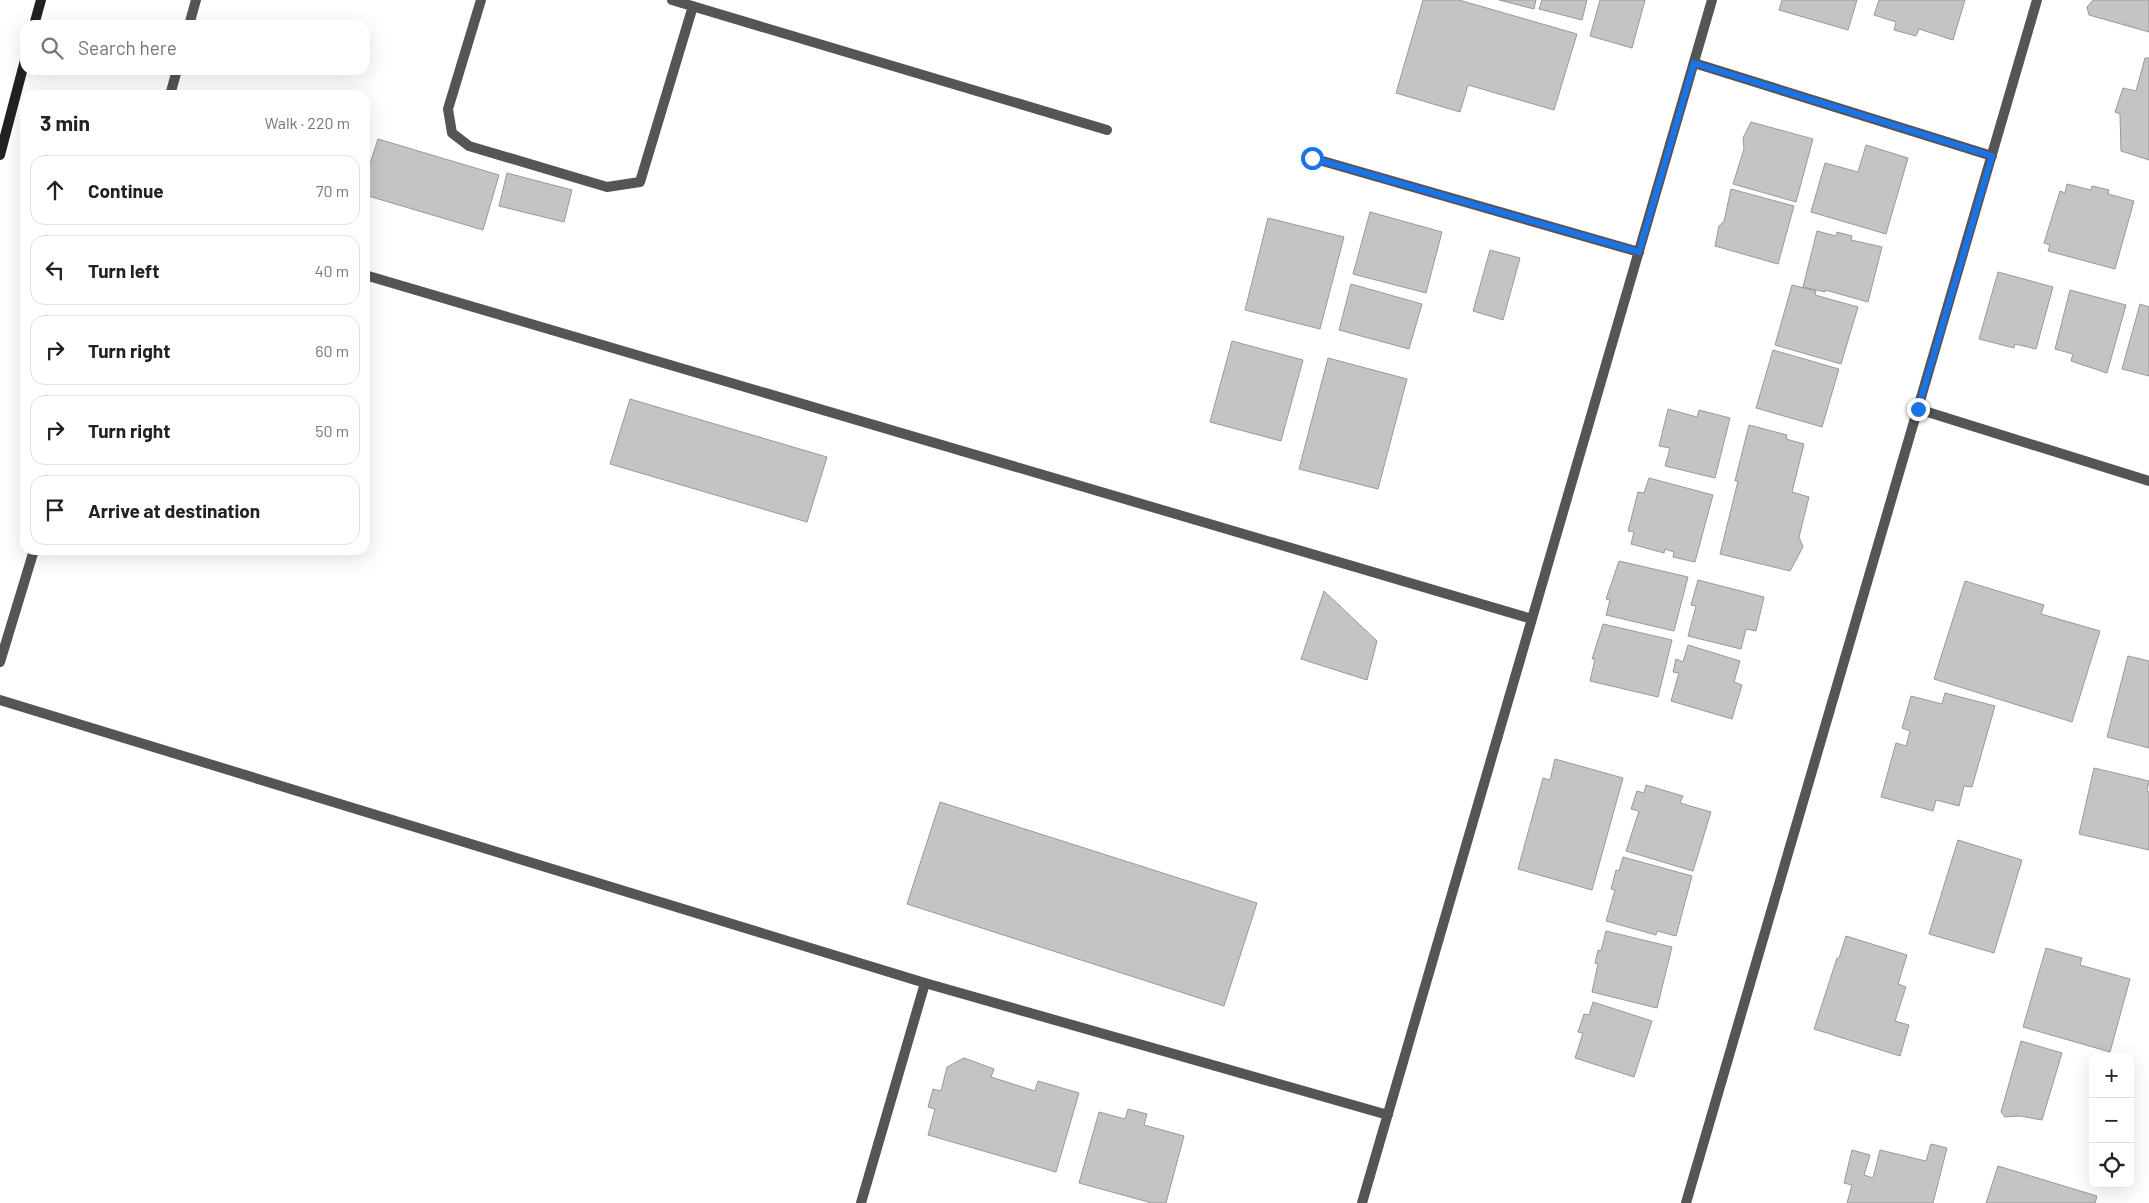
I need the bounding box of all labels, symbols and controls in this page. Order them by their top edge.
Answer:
search box [20,20,370,75]
icon: search [38,34,66,62]
text: Search here [78,36,177,59]
text: 3 min [40,110,90,135]
text: Walk · 220 m [264,113,350,132]
route start [1301,147,1324,170]
icon: ahead [41,176,69,204]
text: Continue [88,179,164,202]
text: 70 m [316,181,349,200]
icon: left [41,256,69,284]
text: Turn left [88,259,159,282]
text: 40 m [315,261,349,280]
icon: right [41,336,69,364]
text: Turn right [88,339,170,362]
text: 60 m [315,341,349,360]
route end [1907,398,1930,421]
icon: right [41,416,69,444]
text: Turn right [88,419,170,442]
text: 50 m [315,421,349,440]
icon: arrive [41,496,69,524]
text: Arrive at destination [88,499,260,522]
map controls [2089,1053,2134,1188]
button: + [2089,1053,2134,1098]
button: − [2089,1098,2134,1143]
button: locate [2089,1143,2134,1188]

